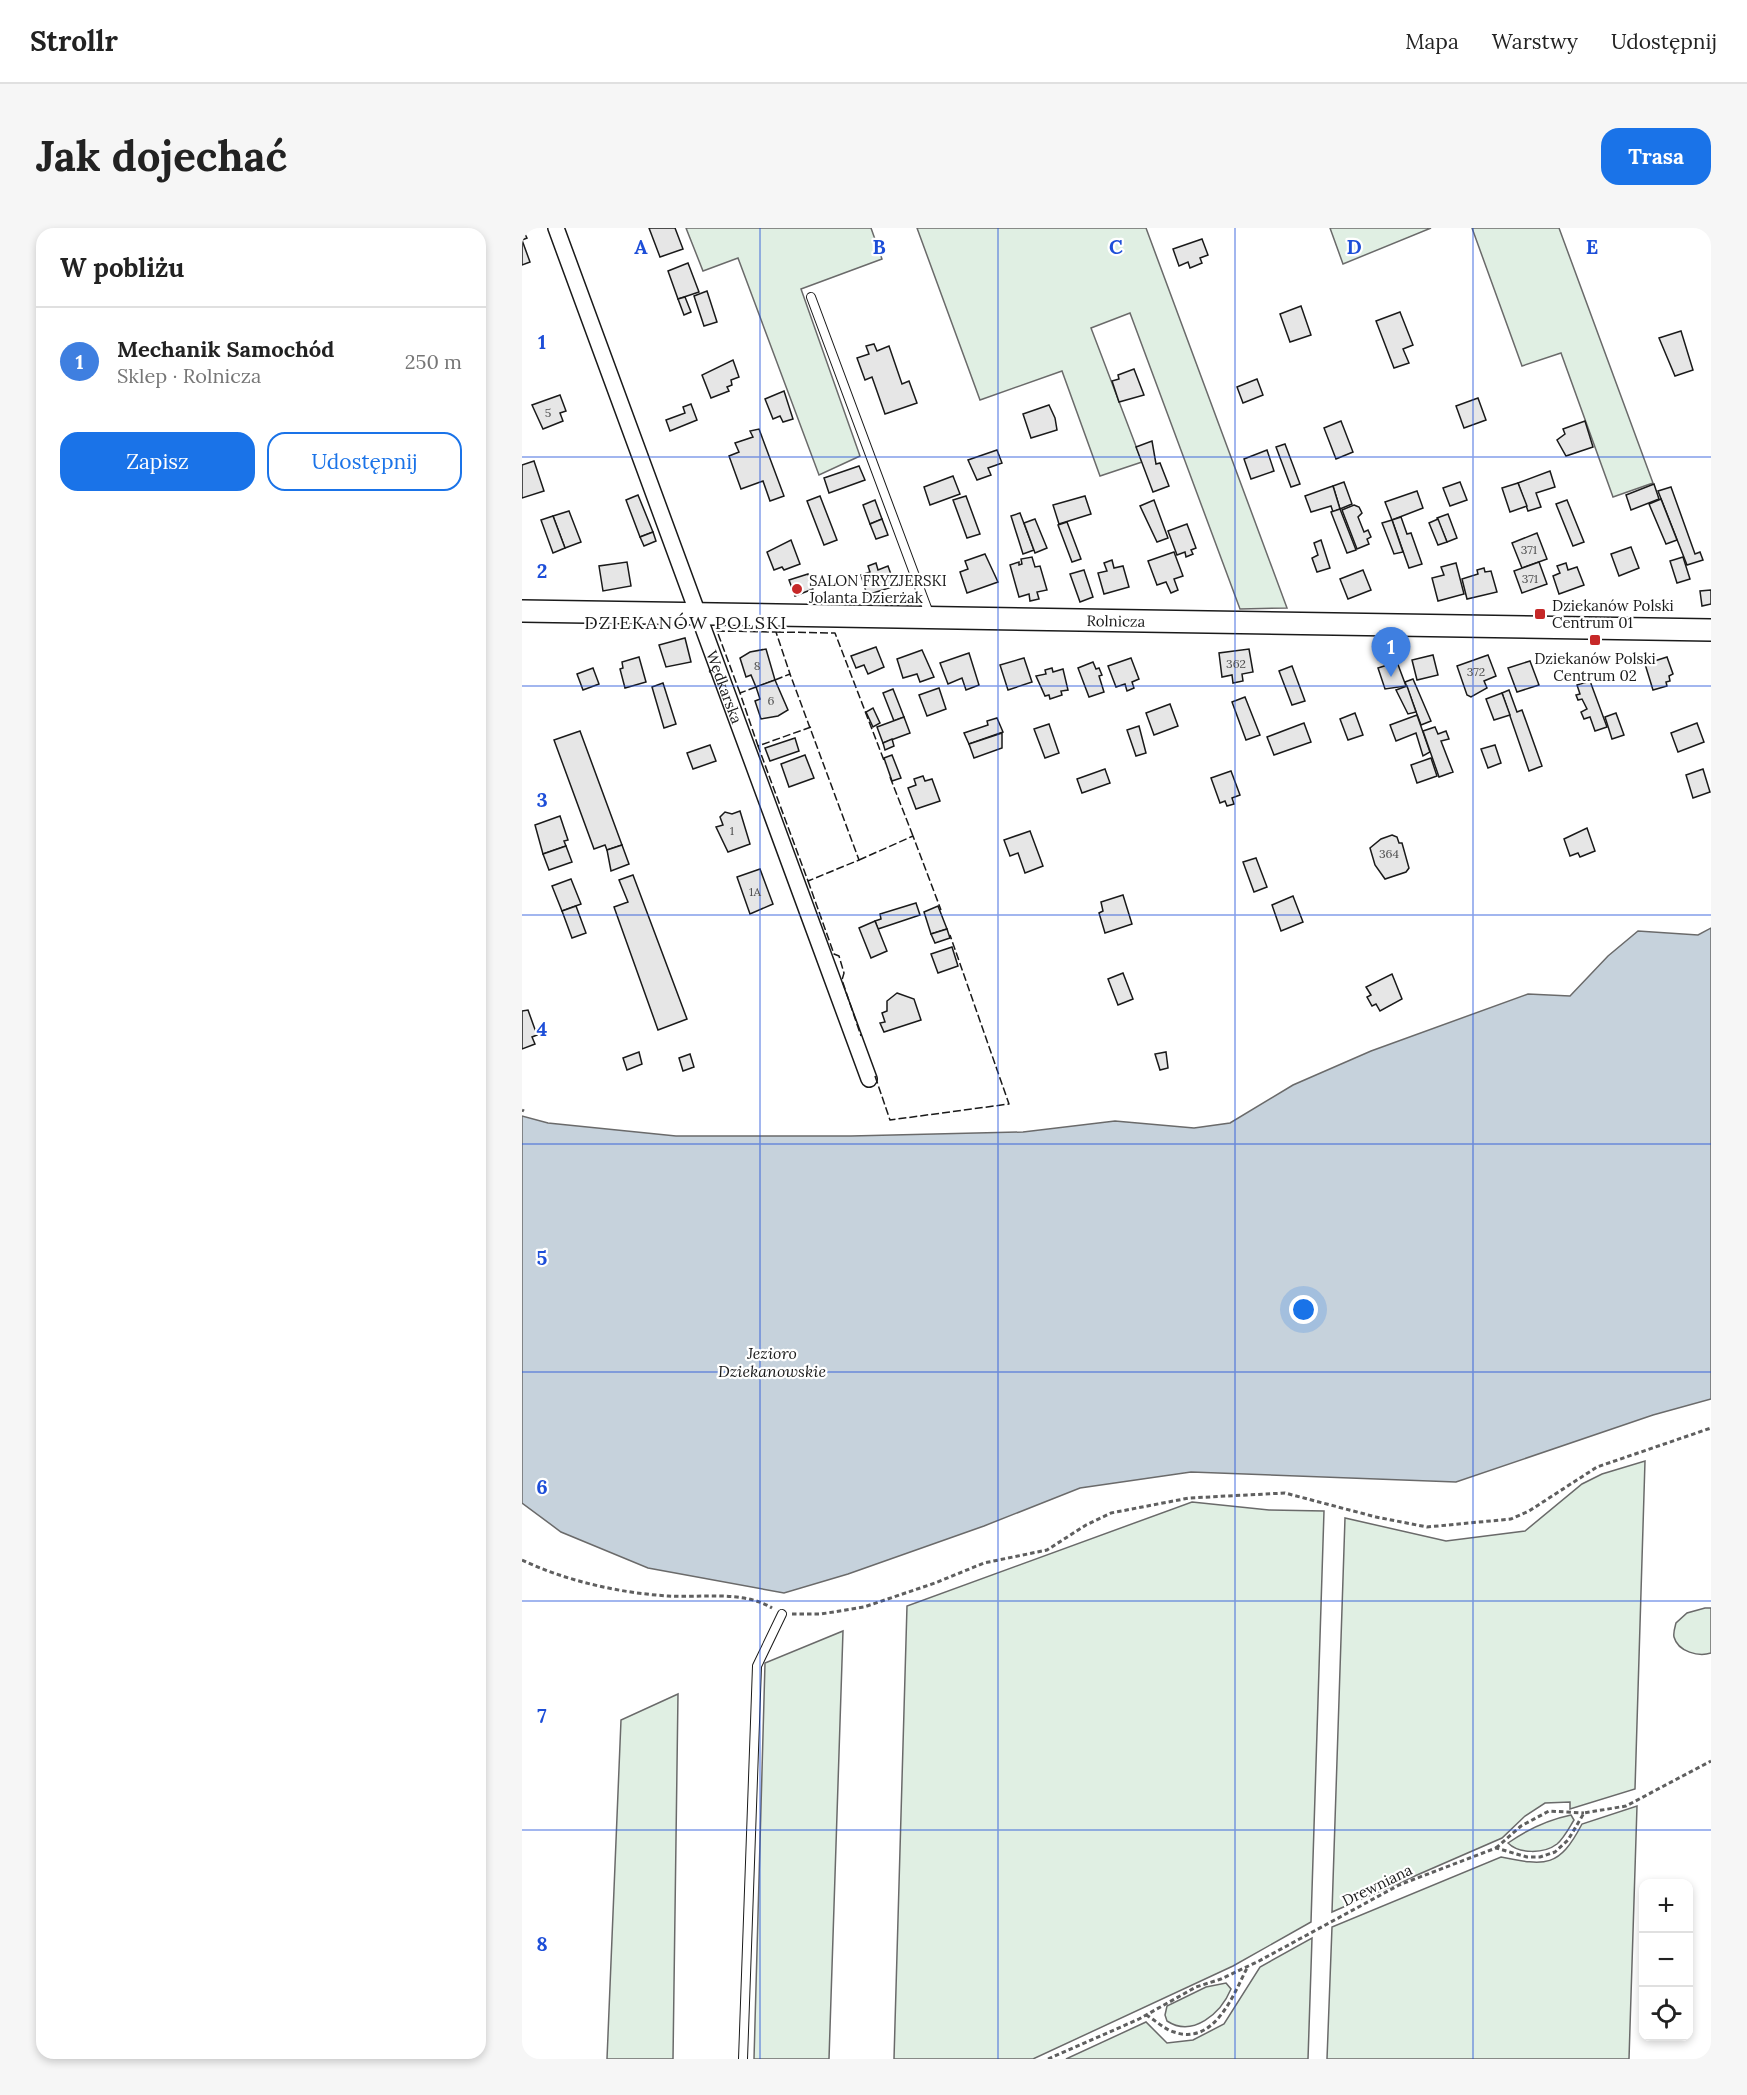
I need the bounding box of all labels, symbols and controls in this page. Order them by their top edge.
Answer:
text: Strollr [30,23,118,59]
text: Mapa [1405,28,1459,55]
text: Warstwy [1492,28,1578,55]
text: Udostępnij [1611,28,1717,55]
button: Trasa [1601,128,1711,185]
text: Jak dojechać [36,129,287,183]
text: A [634,234,648,259]
text: B [872,234,886,259]
text: C [1109,234,1123,259]
text: D [1346,234,1362,259]
text: E [1586,234,1598,259]
text: W pobliżu [60,251,184,284]
text: 1 [538,329,546,354]
text: Mechanik Samochód [117,335,334,363]
text: 1 [75,349,84,374]
text: 250 m [405,349,462,374]
text: Sklep · Rolnicza [117,363,261,388]
house number: 5 [545,405,551,420]
button: Zapisz [60,432,255,491]
button: Udostępnij [267,432,462,491]
house number: 371 [1521,542,1537,557]
text: 2 [537,558,547,583]
place label: SALON FRYZJERSKI Jolanta Dzierżak [808,571,947,607]
house number: 371 [1522,571,1538,586]
marker: SALON FRYZJERSKI Jolanta Dzierżak [790,582,804,596]
place label: Dziekanów Polski Centrum 01 [1552,596,1674,632]
marker: Dziekanów Polski Centrum 01 [1533,607,1547,621]
district label: DZIEKANÓW POLSKI [584,611,788,634]
street label: Rolnicza [1086,611,1146,630]
pin: 1 [1372,628,1410,677]
marker: Dziekanów Polski Centrum 02 [1588,633,1602,647]
street label: Wędkarska [703,648,747,726]
place label: Dziekanów Polski Centrum 02 [1534,649,1656,685]
house number: 362 [1226,656,1246,671]
house number: 8 [754,658,761,673]
house number: 372 [1467,664,1485,679]
house number: 6 [768,693,775,708]
text: 3 [536,787,548,812]
house number: 1 [730,823,734,838]
house number: 364 [1379,846,1400,861]
house number: 1A [749,884,761,899]
text: 4 [537,1016,548,1041]
text: 5 [537,1245,548,1270]
your location [1289,1295,1318,1324]
water label: Jezioro Dziekanowskie [718,1343,826,1381]
text: 6 [536,1474,548,1499]
text: 7 [537,1703,547,1728]
street label: Drewniana [1339,1860,1415,1910]
map controls [1639,1879,1693,2041]
button: + [1639,1879,1693,1933]
text: 8 [536,1931,548,1956]
button: − [1639,1933,1693,1987]
button: locate [1639,1987,1693,2041]

